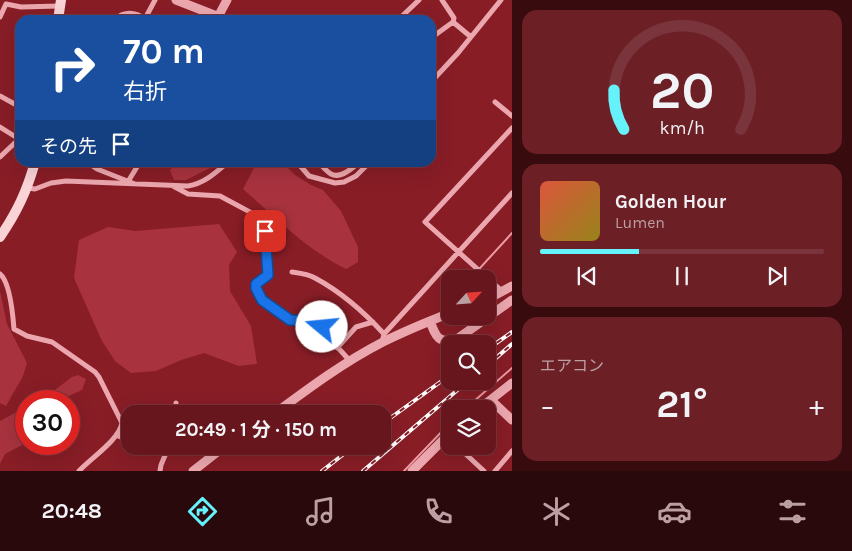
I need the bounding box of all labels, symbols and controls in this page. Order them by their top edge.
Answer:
text: 70 m [123,31,205,72]
icon: right [40,35,105,100]
text: 20 [650,60,714,121]
text: 右折 [123,79,167,105]
text: km/h [659,118,705,139]
icon: arrive [107,130,135,158]
text: その先 [40,136,97,158]
text: Golden Hour [615,191,726,213]
pin [244,210,286,252]
text: Lumen [615,213,665,232]
icon: arrive [251,217,279,245]
icon: previous [573,262,601,290]
icon: pause [668,262,696,290]
icon: next [763,262,791,290]
north arrow [441,270,496,325]
map controls [441,270,496,455]
position arrow [295,300,347,352]
button: search [441,335,496,390]
text: エアコン [540,356,604,375]
text: 21° [656,382,708,427]
text: − [540,389,555,422]
text: + [809,389,824,422]
speed limit sign: 30 [15,390,80,455]
button: layers [441,400,496,455]
text: 20:49 · 1 分 · 150 m [175,419,337,441]
icon: directions [185,494,220,529]
icon: music [303,494,338,529]
icon: phone [421,494,456,529]
icon: climate [539,494,574,529]
icon: car [657,494,692,529]
icon: filters [775,494,810,529]
text: 20:48 [42,498,102,524]

